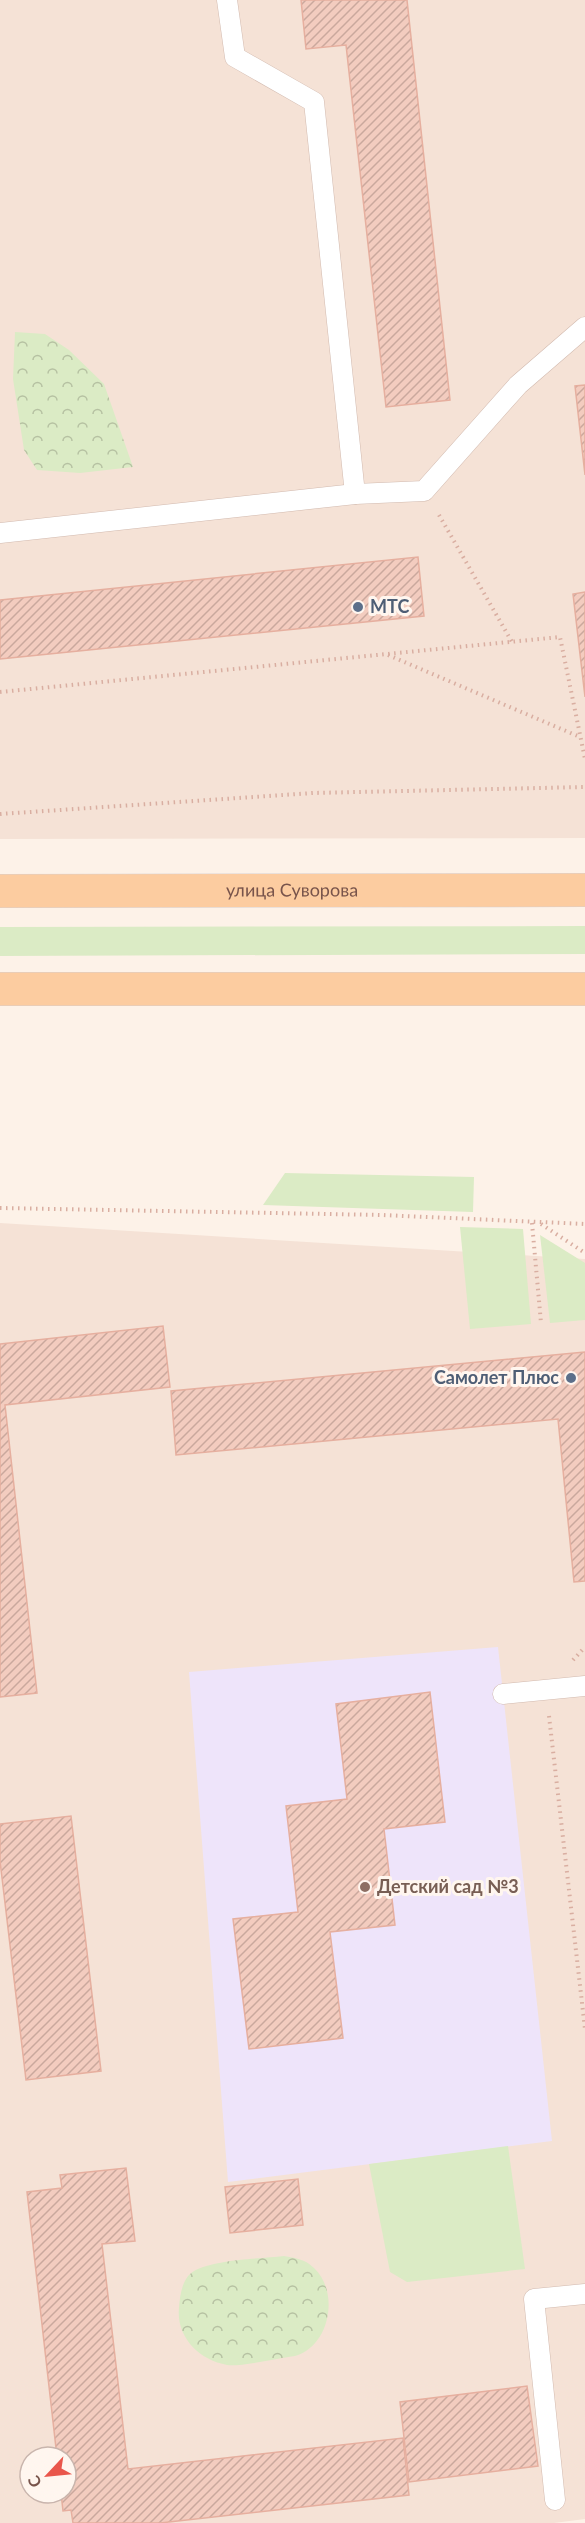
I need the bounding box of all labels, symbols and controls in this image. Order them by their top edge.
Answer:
place label: МТС [370,595,409,617]
marker: МТС [351,600,365,614]
street label: улица Суворова [226,878,358,901]
place label: Самолет Плюс [434,1366,559,1388]
marker: Самолет Плюс [564,1371,578,1385]
place label: Детский сад №3 [377,1875,519,1897]
marker: Детский сад №3 [358,1880,372,1894]
north arrow [18,2445,78,2505]
text: С [23,2473,45,2491]

